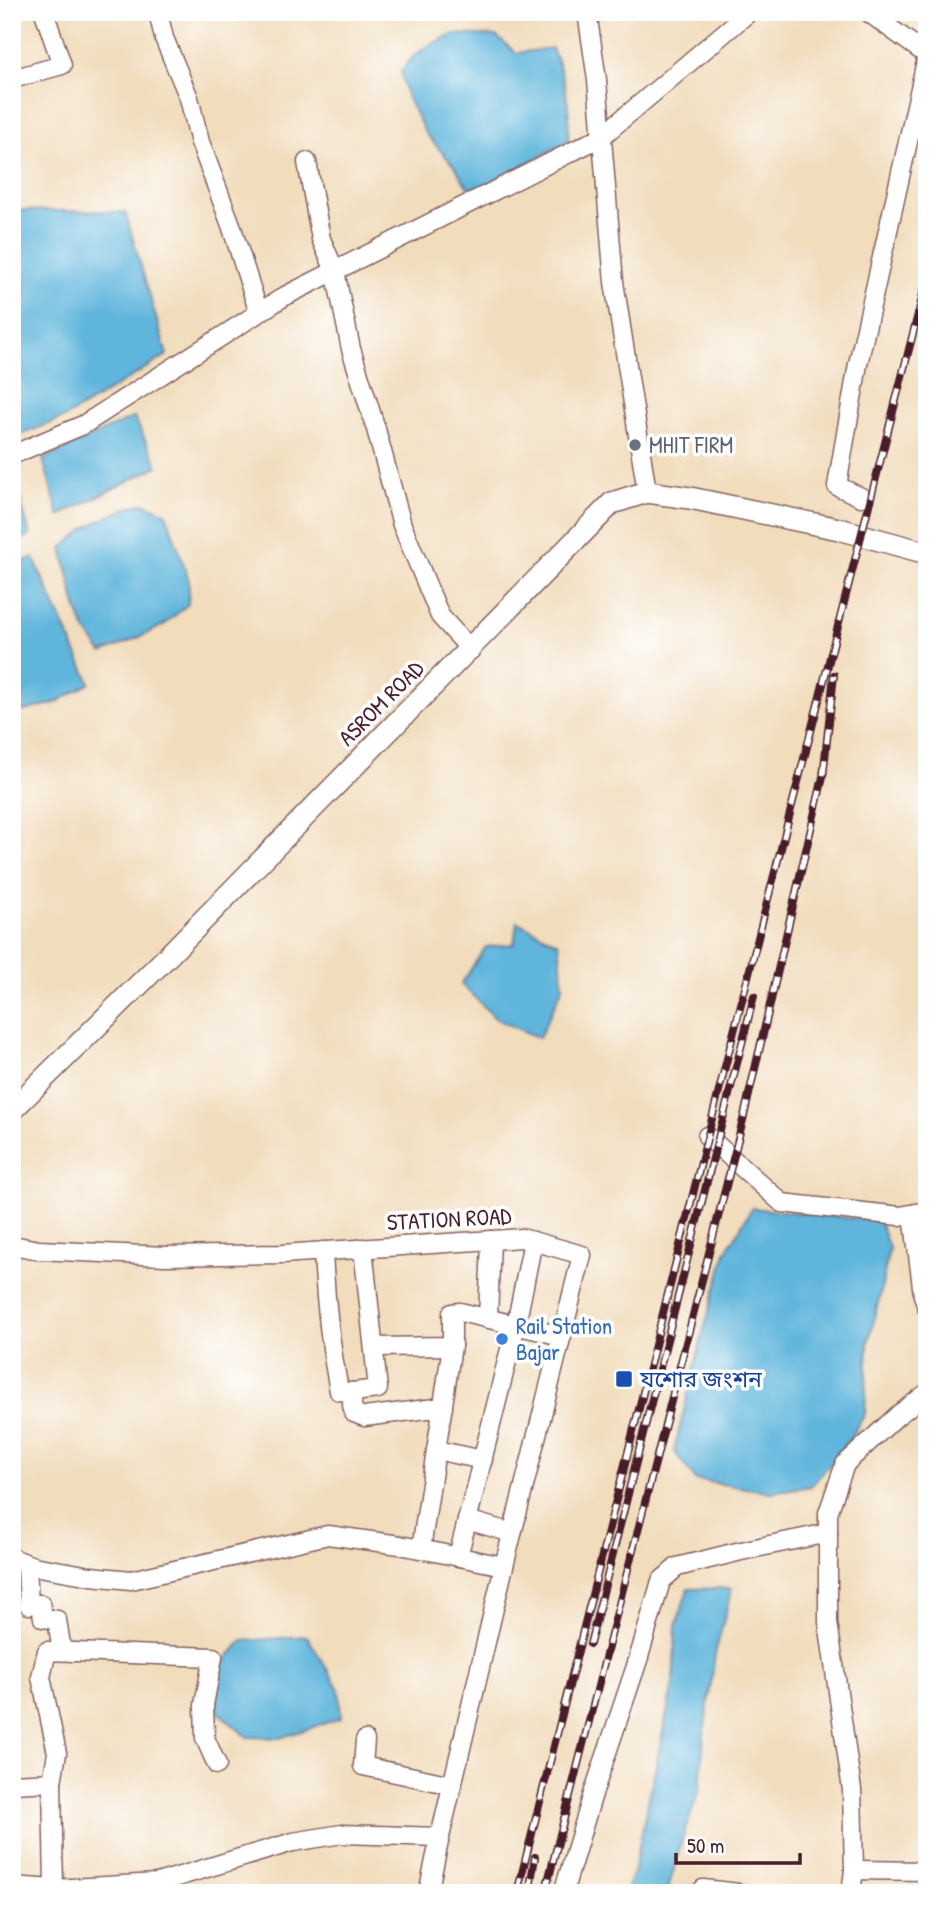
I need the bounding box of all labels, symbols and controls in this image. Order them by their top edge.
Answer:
place label: MHIT FIRM [649,429,733,460]
marker: MHIT FIRM [627,437,643,453]
street label: ASROM ROAD [331,653,430,752]
street label: STATION ROAD [386,1200,512,1237]
place label: Rail Station Bajar [516,1310,612,1367]
marker: Rail Station Bajar [494,1331,510,1347]
place label: যশোর জংশন [639,1363,763,1394]
marker: যশোর জংশন [614,1369,634,1389]
scale bar [676,1821,801,1865]
text: 50 m [687,1831,724,1860]

